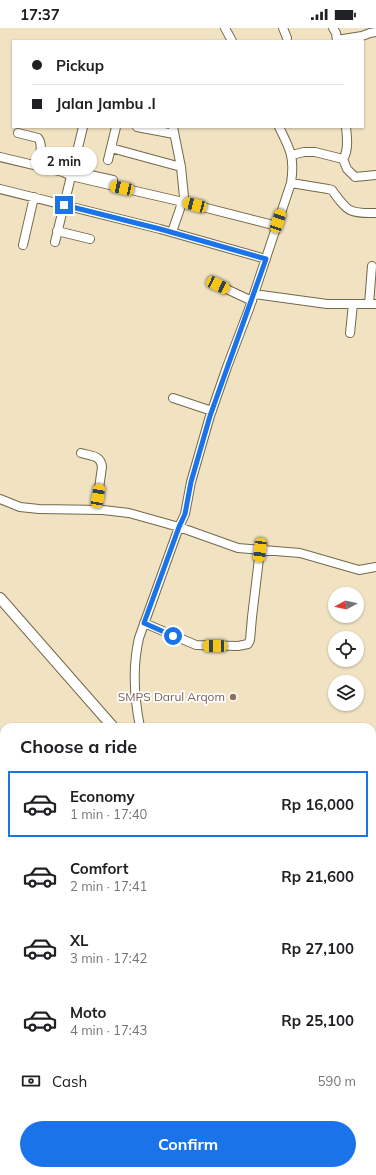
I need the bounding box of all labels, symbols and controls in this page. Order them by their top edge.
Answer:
text: 17:37 [20,5,60,24]
text: Pickup [56,56,104,75]
text: Jalan Jambu .I [56,94,156,113]
callout: 2 min [31,147,97,175]
text: 2 min [47,153,81,169]
car [109,180,135,196]
route end [55,196,73,214]
car [182,196,208,214]
car [269,208,287,234]
car [205,274,231,296]
car [90,483,106,509]
car [253,537,267,563]
north arrow [328,587,364,623]
map controls [328,587,364,711]
route start [164,627,182,645]
button: locate [328,631,364,667]
car [203,640,227,652]
button: layers [328,675,364,711]
place label: SMPS Darul Arqom [118,689,225,704]
marker: SMPS Darul Arqom [228,692,238,702]
text: Choose a ride [20,735,137,758]
icon: car [22,786,58,822]
text: Economy [70,787,135,806]
text: Rp 16,000 [281,795,354,814]
text: 1 min · 17:40 [70,806,147,822]
icon: car [22,858,58,894]
text: Comfort [70,859,128,878]
text: Rp 21,600 [281,867,354,886]
text: 2 min · 17:41 [70,878,147,894]
icon: car [22,930,58,966]
text: XL [70,931,88,950]
text: Rp 27,100 [281,939,354,958]
text: 3 min · 17:42 [70,950,147,966]
icon: car [22,1002,58,1038]
text: Moto [70,1003,106,1022]
text: Rp 25,100 [281,1011,354,1030]
text: 4 min · 17:43 [70,1022,147,1038]
icon: cash [20,1070,42,1092]
text: Cash [52,1072,87,1091]
text: 590 m [318,1073,356,1089]
button: Confirm [20,1121,356,1167]

